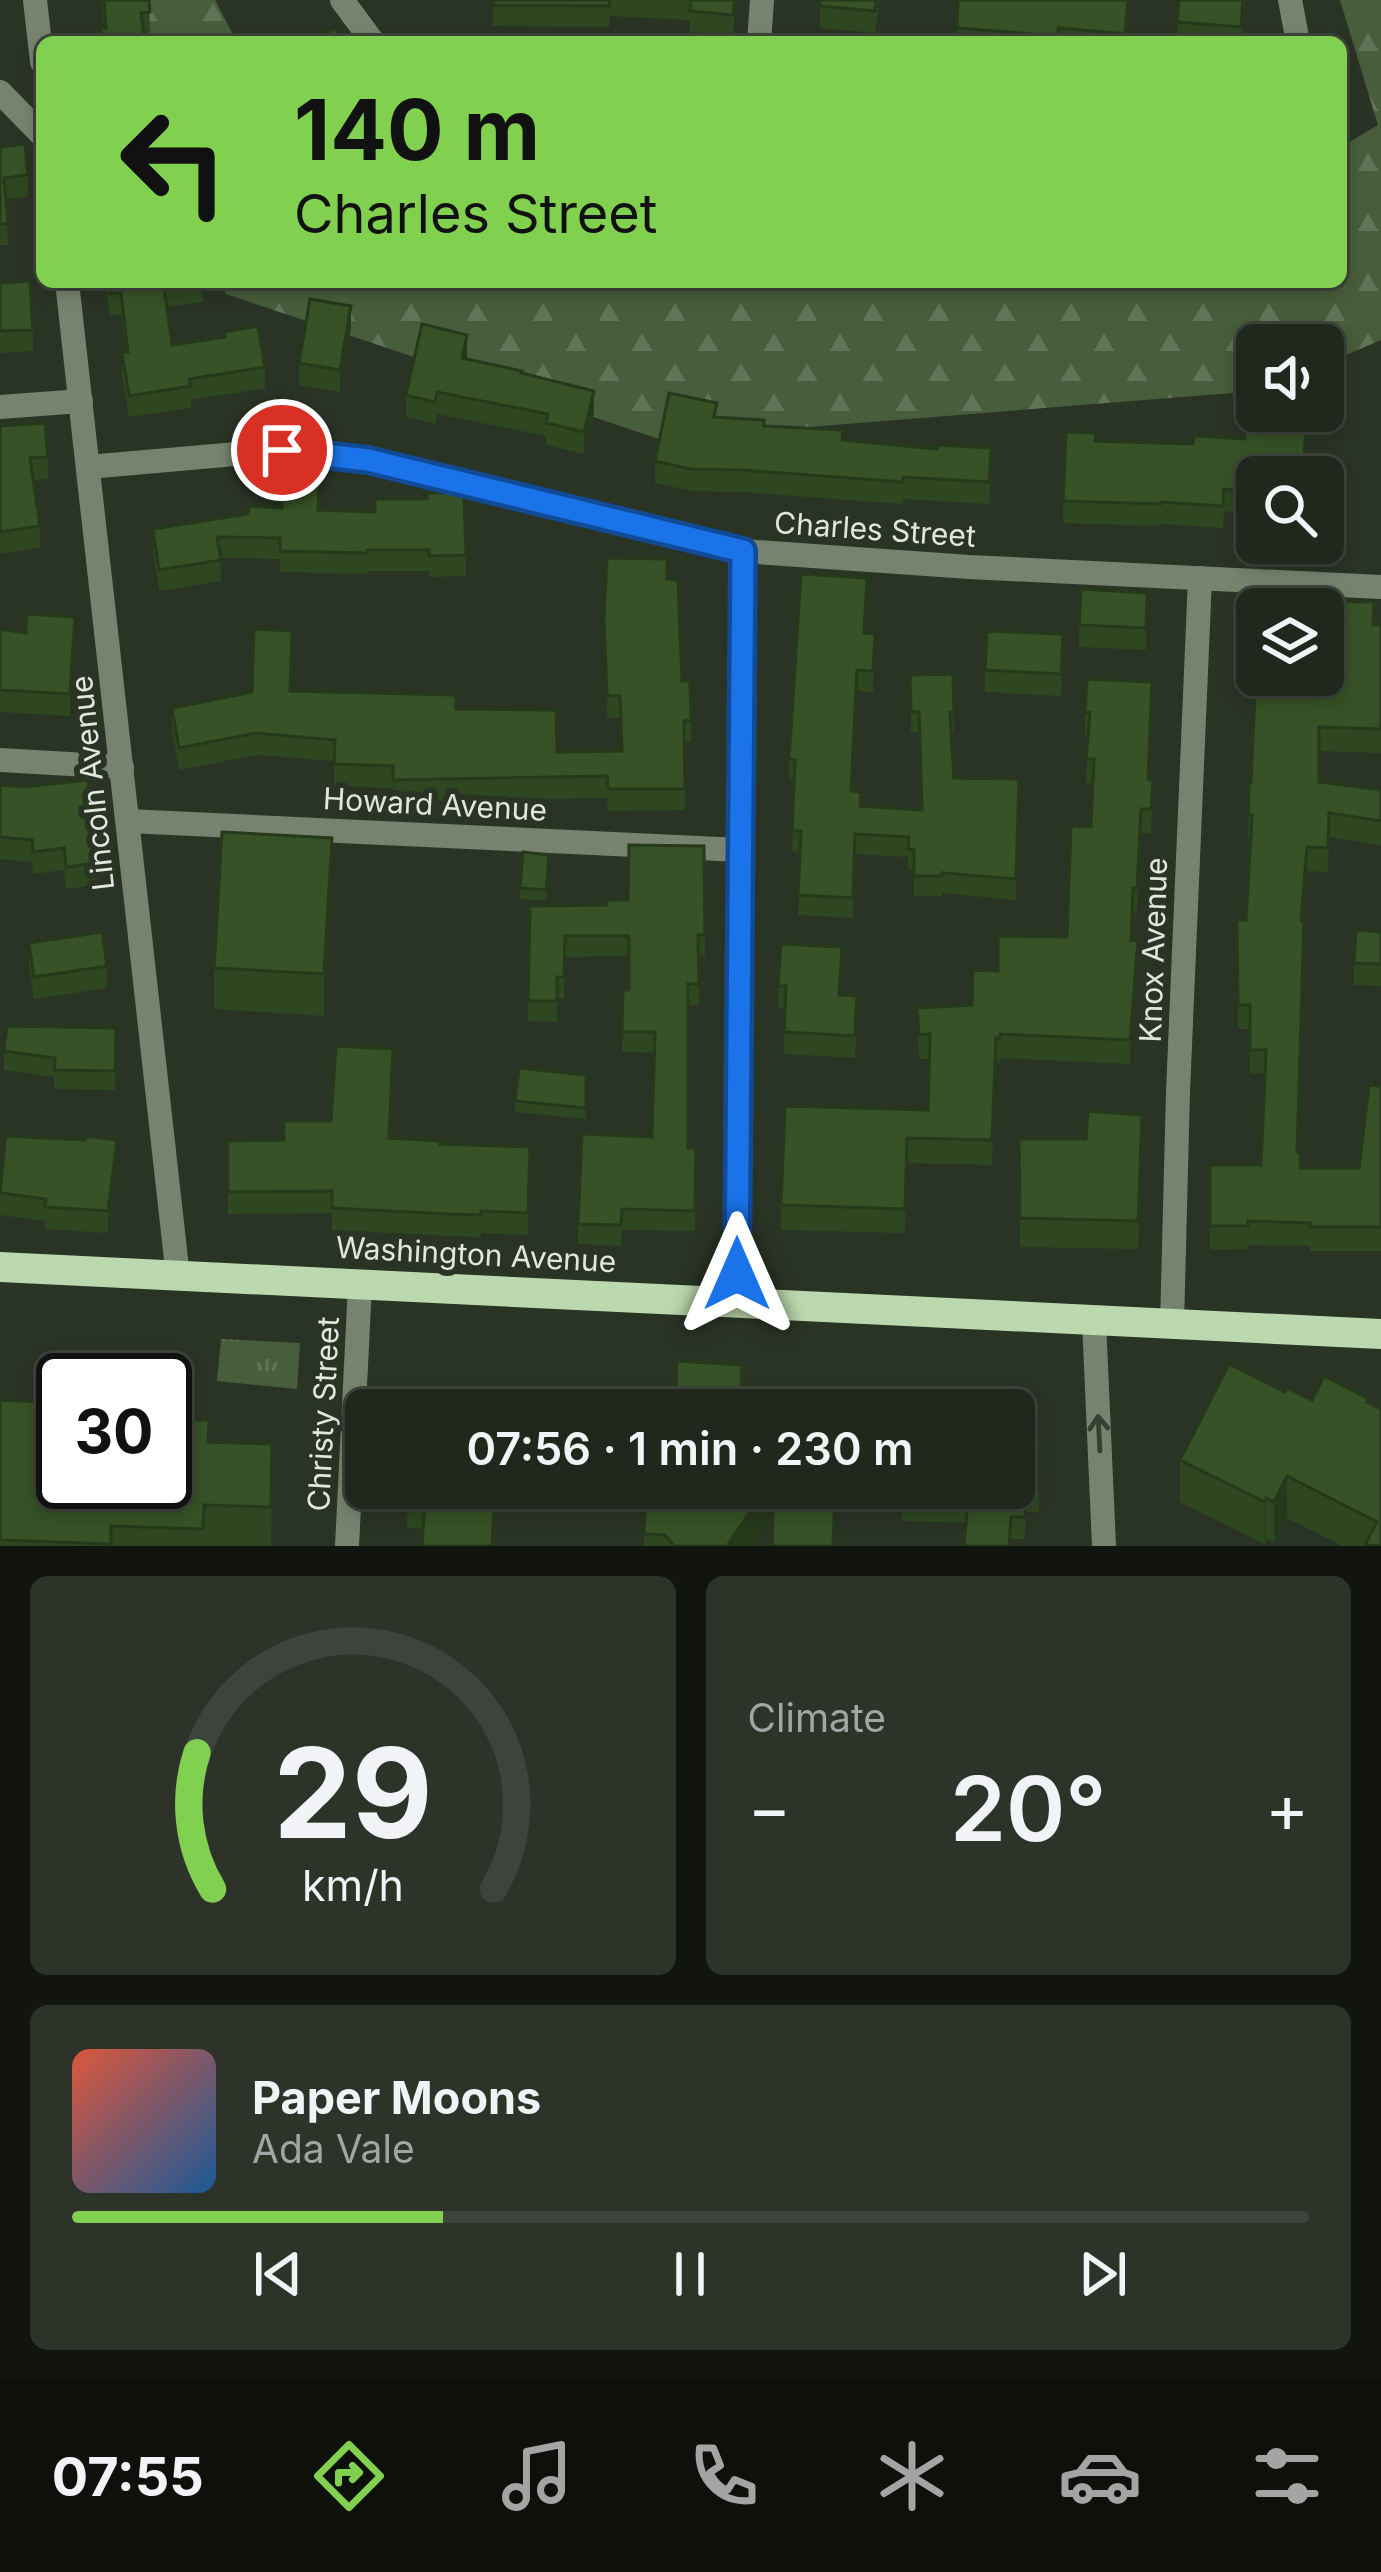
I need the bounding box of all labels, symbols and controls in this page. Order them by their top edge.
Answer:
text: 140 m [294,79,540,180]
icon: left [96,84,252,240]
text: Charles Street [294,181,658,246]
map controls [1236,324,1344,696]
button: sound [1236,324,1344,432]
pin [231,399,333,501]
icon: arrive [249,417,315,483]
button: search [1236,456,1344,564]
street label: Charles Street [773,504,977,554]
button: layers [1236,588,1344,696]
street label: Lincoln Avenue [63,674,121,892]
street label: Howard Avenue [322,780,548,828]
street label: Knox Avenue [1132,857,1174,1043]
position arrow [674,1211,800,1337]
street label: Washington Avenue [335,1229,617,1279]
street label: Christy Street [300,1316,346,1512]
speed limit sign: 30 [36,1353,192,1509]
one-way arrow [1087,1414,1110,1453]
text: 07:56 · 1 min · 230 m [466,1421,914,1476]
text: Climate [748,1694,886,1741]
text: 29 [273,1717,433,1868]
text: 20° [950,1754,1107,1863]
text: − [748,1768,791,1848]
text: + [1265,1768,1309,1848]
text: km/h [302,1858,404,1910]
text: Paper Moons [252,2070,541,2125]
text: Ada Vale [252,2125,415,2172]
icon: previous [245,2241,311,2307]
icon: pause [657,2241,723,2307]
icon: next [1070,2241,1136,2307]
icon: directions [307,2434,391,2518]
icon: music [495,2434,579,2518]
icon: phone [682,2434,766,2518]
icon: climate [870,2434,954,2518]
icon: car [1058,2434,1142,2518]
icon: filters [1245,2434,1329,2518]
text: 07:55 [52,2444,204,2509]

